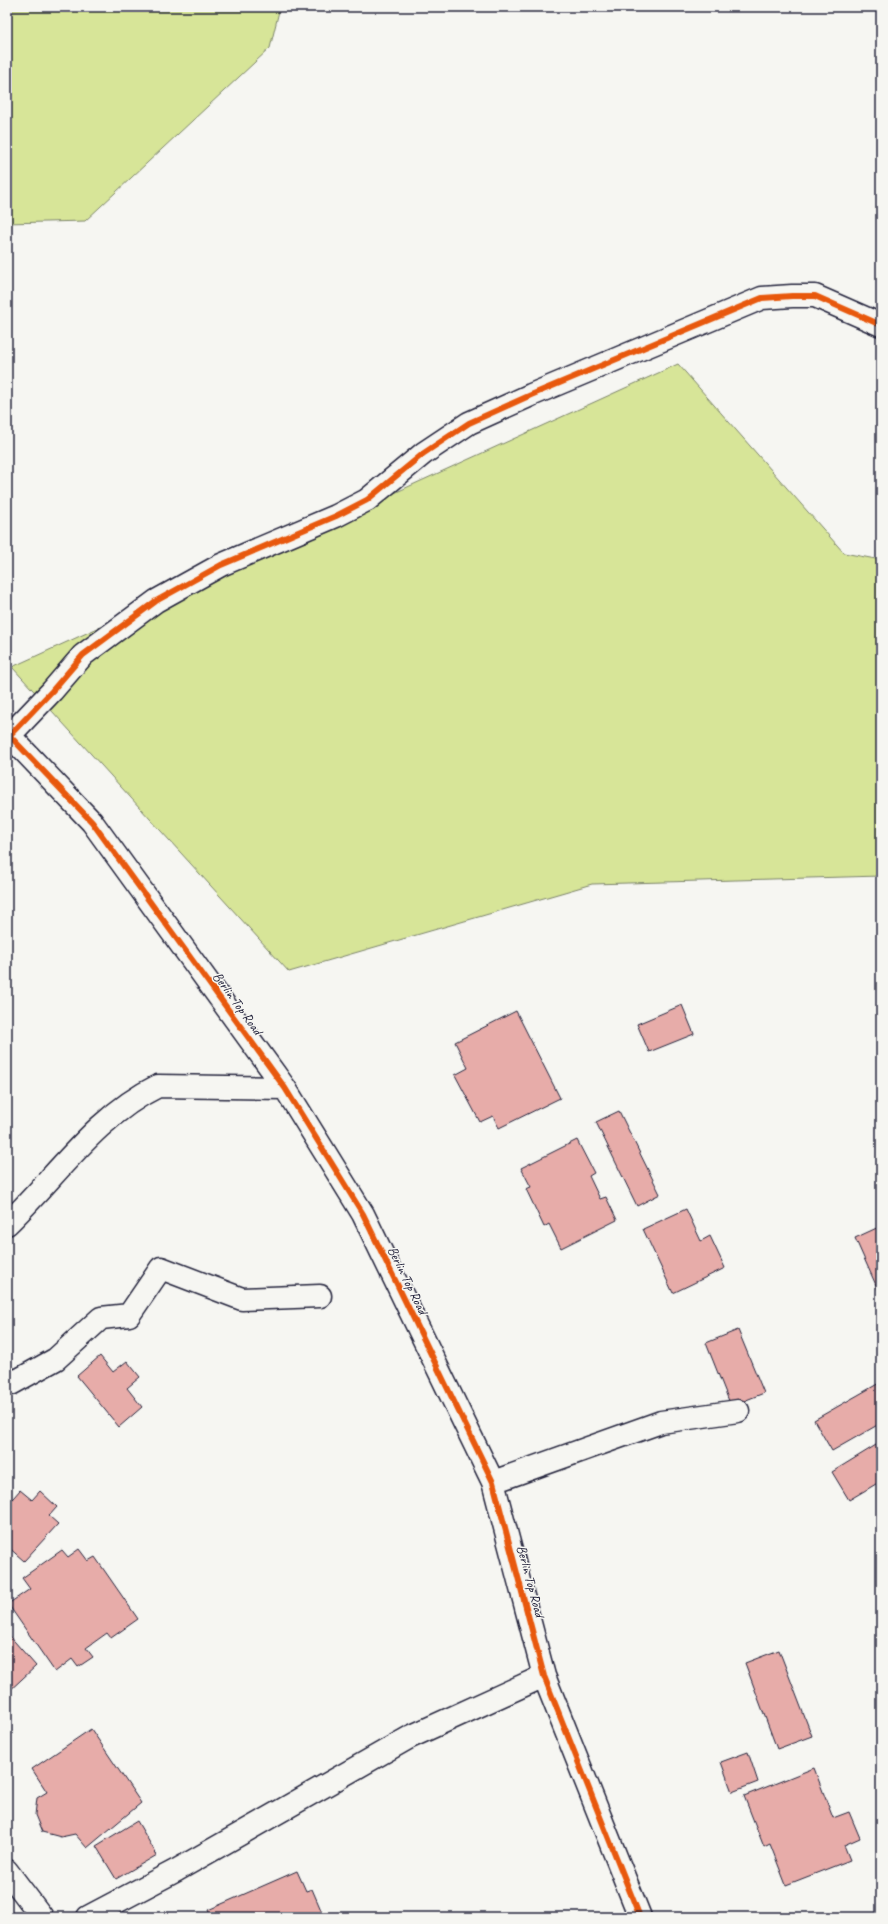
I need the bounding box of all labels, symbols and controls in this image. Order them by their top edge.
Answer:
street label: Berlin Top Road [209,969,268,1040]
street label: Berlin Top Road [384,1243,432,1319]
street label: Berlin Top Road [513,1543,549,1621]

